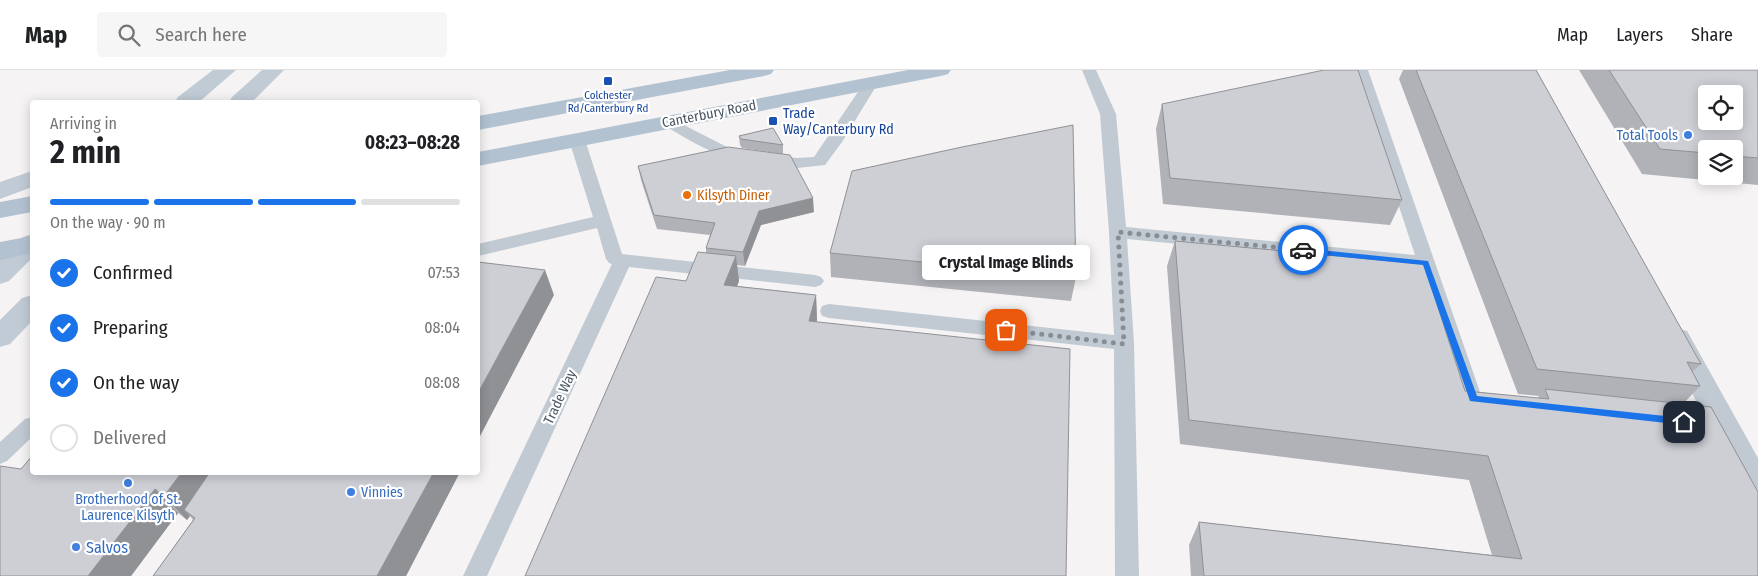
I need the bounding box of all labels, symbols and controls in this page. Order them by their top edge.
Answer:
search box [97,12,447,57]
text: Map [25,21,67,49]
icon: search [115,21,143,49]
text: Search here [155,23,247,46]
text: Map [1557,24,1588,46]
text: Layers [1616,24,1663,46]
text: Share [1691,24,1733,46]
marker: Colchester Rd/Canterbury Rd [602,75,614,87]
map controls [1698,85,1743,185]
button: locate [1698,85,1743,130]
place label: Colchester Rd/Canterbury Rd [568,89,648,115]
street label: Canterbury Road [660,97,758,131]
place label: Trade Way/Canterbury Rd [783,105,894,138]
text: Arriving in [50,114,117,133]
marker: Trade Way/Canterbury Rd [767,115,779,127]
place label: Total Tools [1617,127,1678,144]
marker: Total Tools [1682,129,1694,141]
text: 08:23–08:28 [365,131,460,154]
text: 2 min [50,133,121,171]
button: layers [1698,140,1743,185]
place label: Kilsyth Diner [697,187,770,204]
marker: Kilsyth Diner [681,189,693,201]
text: On the way · 90 m [50,213,166,232]
courier [1278,225,1328,275]
icon: car [1289,236,1317,264]
callout: Crystal Image Blinds [922,245,1090,280]
text: Crystal Image Blinds [939,253,1073,272]
icon: check [50,259,78,287]
text: Confirmed [93,261,173,284]
text: 07:53 [428,263,460,282]
pin [985,309,1027,351]
icon: check [50,314,78,342]
text: Preparing [93,316,168,339]
icon: bag [992,316,1020,344]
text: 08:04 [424,318,460,337]
street label: Trade Way [540,366,580,427]
icon: check [50,369,78,397]
text: On the way [93,371,179,394]
text: 08:08 [424,373,460,392]
pin [1663,401,1705,443]
icon: home [1670,408,1698,436]
text: Delivered [93,426,167,449]
marker: Brotherhood of St. Laurence Kilsyth [122,477,134,489]
place label: Vinnies [361,484,403,501]
marker: Vinnies [345,486,357,498]
place label: Brotherhood of St. Laurence Kilsyth [75,491,181,524]
place label: Salvos [86,538,128,557]
marker: Salvos [70,541,82,553]

